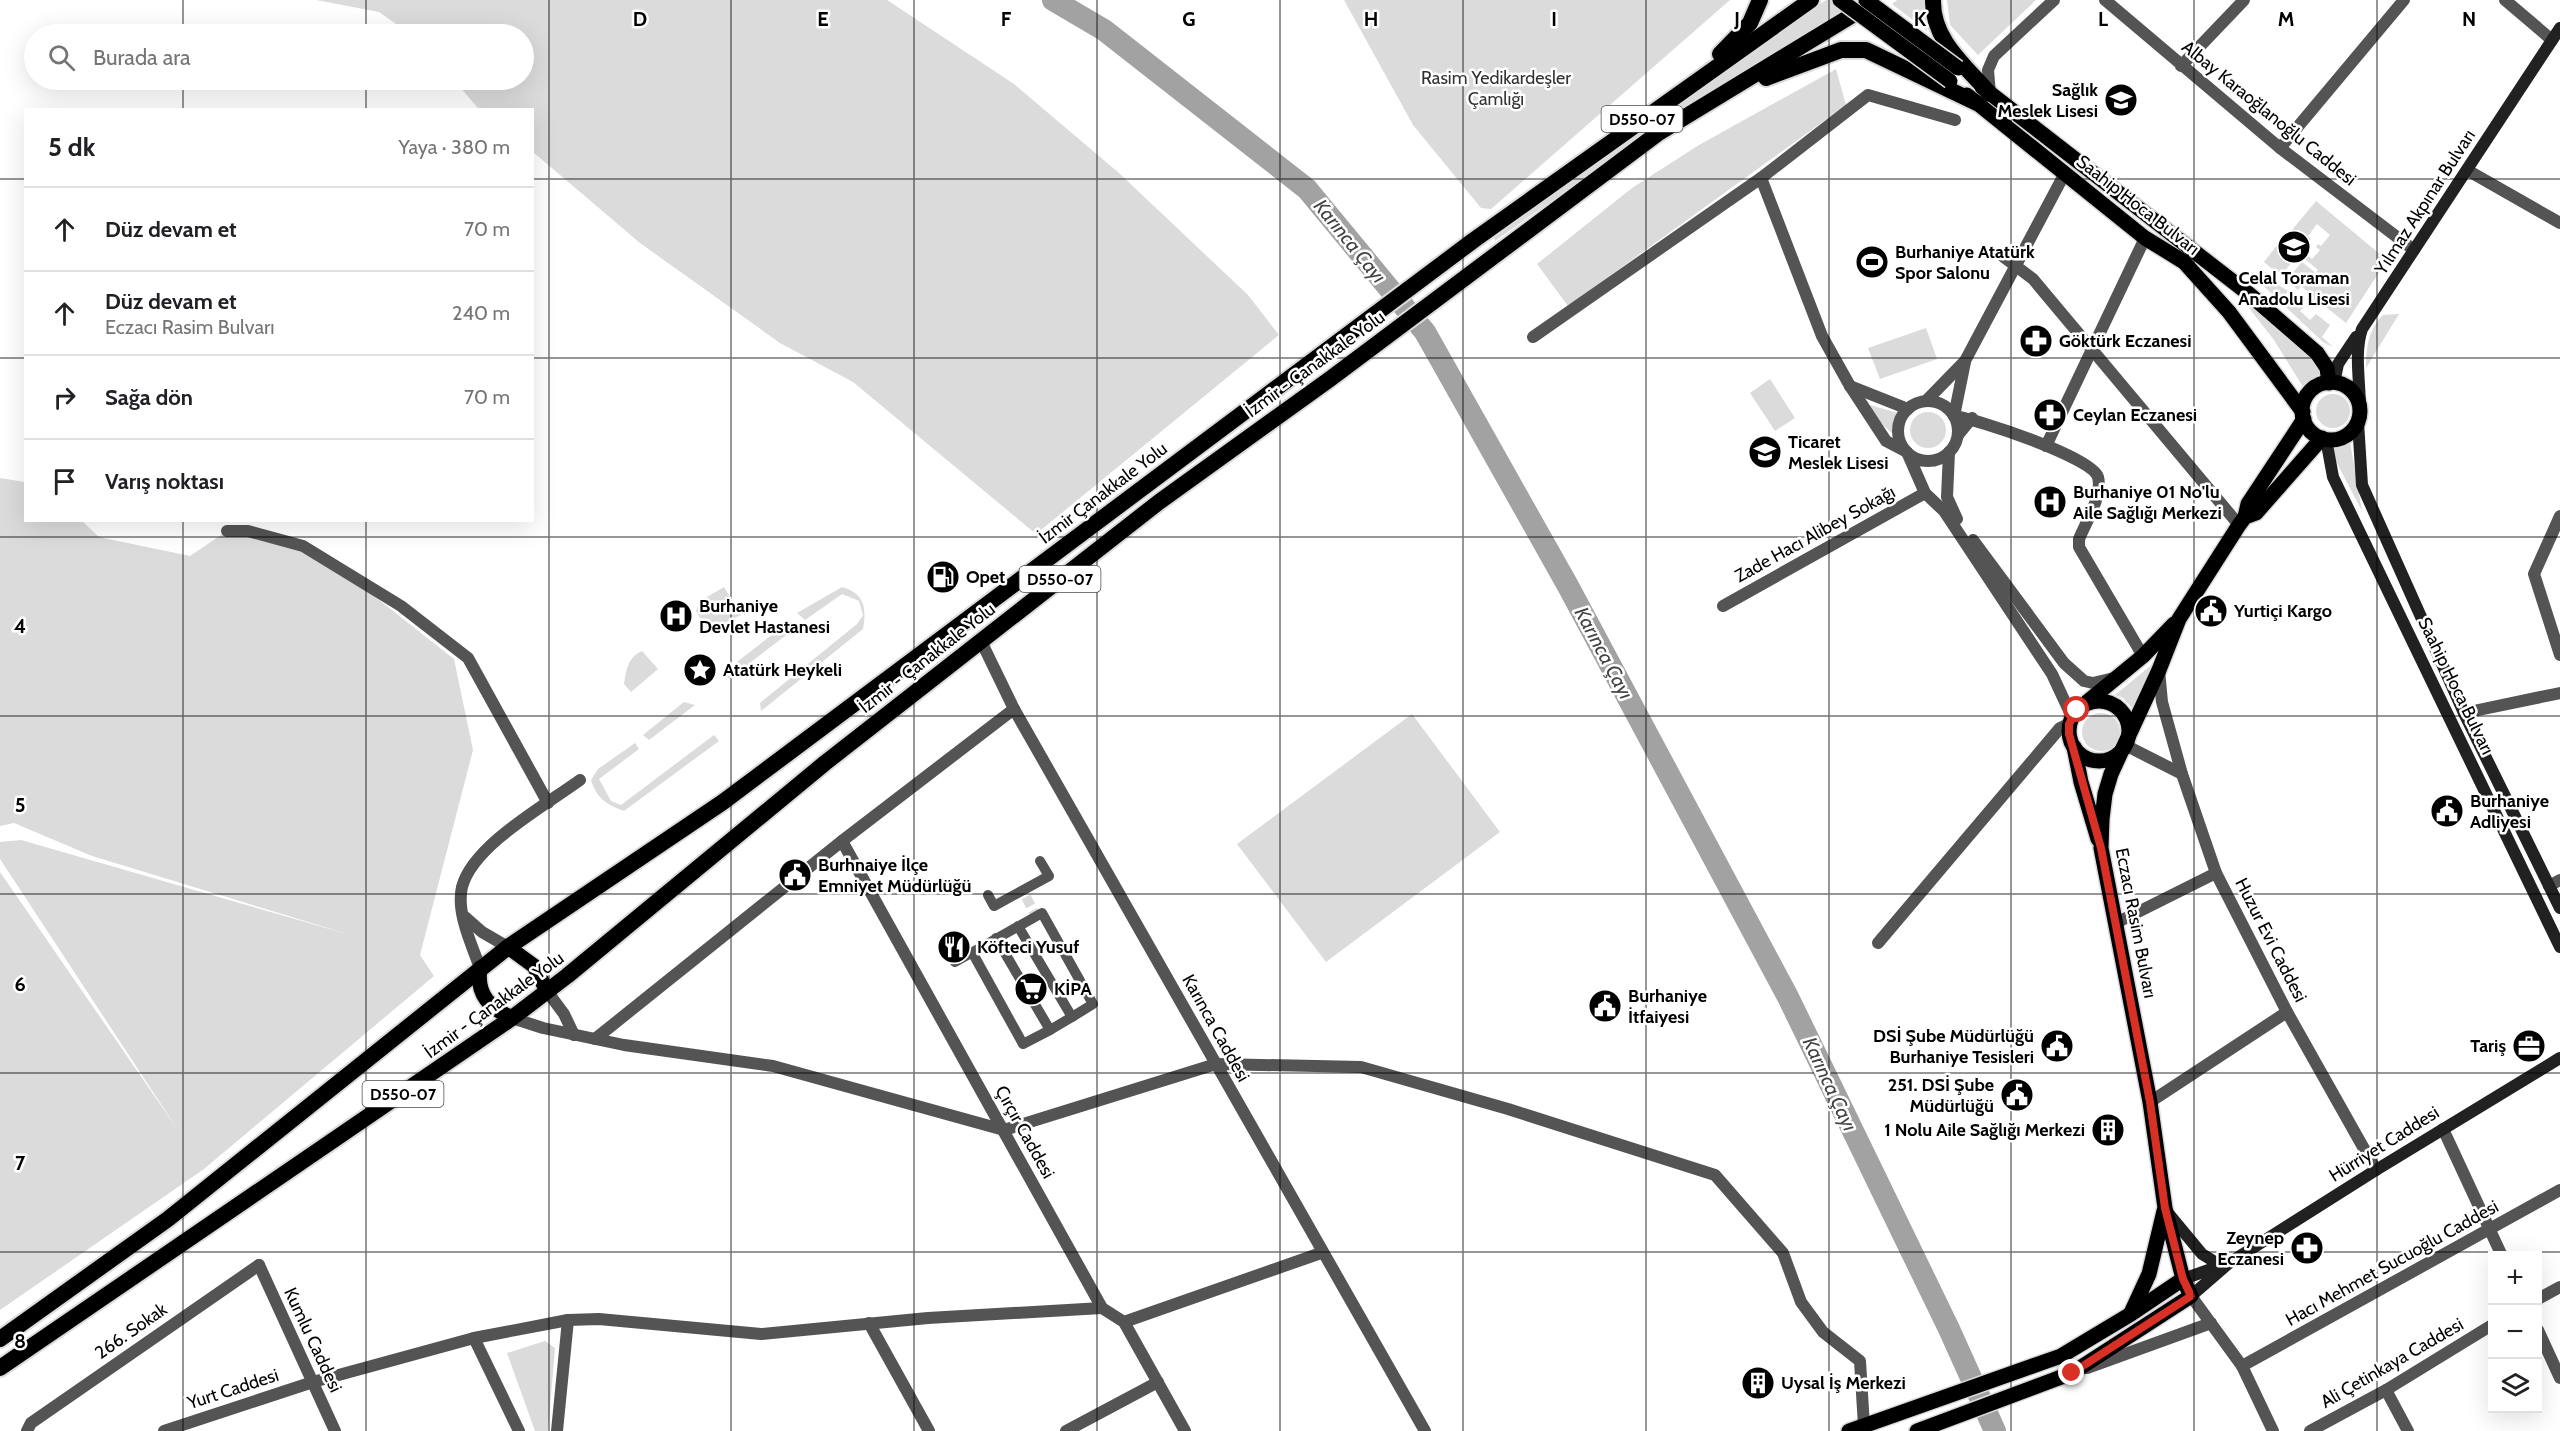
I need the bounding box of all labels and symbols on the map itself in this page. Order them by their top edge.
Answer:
text: D [633,7,647,31]
text: E [817,7,829,31]
text: F [1001,7,1012,31]
text: G [1182,7,1196,31]
text: H [1364,7,1378,31]
text: I [1551,7,1557,31]
text: J [1733,7,1740,31]
text: K [1914,7,1927,31]
text: L [2098,7,2108,31]
text: M [2278,7,2294,31]
text: N [2462,7,2476,31]
street label: Albay Karaoğlanoğlu Caddesi [2177,36,2361,190]
park label: Rasim Yedikardeşler Çamlığı [1421,67,1571,110]
place label: Sağlık Meslek Lisesi [1998,79,2098,122]
school or university icon: Sağlık Meslek Lisesi [2103,82,2139,118]
road number: D550-07 [1602,106,1682,132]
street label: Yılmaz Akpınar Bulvarı [2369,125,2480,279]
street label: Saahip Hoca Bulvarı [2072,150,2204,260]
water label: Karınca Çayı [1309,194,1391,288]
school or university icon: Celal Toraman Anadolu Lisesi [2276,229,2312,265]
place label: Burhaniye Atatürk Spor Salonu [1895,241,2035,284]
sports icon: Burhaniye Atatürk Spor Salonu [1854,244,1890,280]
place label: Celal Toraman Anadolu Lisesi [2238,267,2350,310]
street label: İzmir - Çanakkale Yolu [1241,306,1389,422]
pharmacy icon: Göktürk Eczanesi [2018,323,2054,359]
place label: Göktürk Eczanesi [2059,330,2192,352]
pharmacy icon: Ceylan Eczanesi [2032,397,2068,433]
place label: Ceylan Eczanesi [2073,404,2197,426]
place label: Ticaret Meslek Lisesi [1788,431,1888,474]
school or university icon: Ticaret Meslek Lisesi [1747,434,1783,470]
street label: İzmir Çanakkale Yolu [1034,438,1172,548]
street label: Zade Hacı Alibey Sokağı [1731,481,1899,587]
place label: Burhaniye 01 No'lu Aile Sağlığı Merkezi [2073,481,2222,524]
hospital icon: Burhaniye 01 No'lu Aile Sağlığı Merkezi [2032,484,2068,520]
fuel station icon: Opet [925,559,961,595]
place label: Opet [966,566,1005,588]
road number: D550-07 [1020,566,1100,592]
public building icon: Yurtiçi Kargo [2193,593,2229,629]
place label: Burhaniye Devlet Hastanesi [699,595,830,638]
hospital icon: Burhaniye Devlet Hastanesi [658,598,694,634]
street label: İzmir - Çanakkale Yolu [854,598,1000,718]
place label: Yurtiçi Kargo [2233,600,2332,622]
water label: Karınca Çayı [1570,603,1638,703]
text: 4 [14,614,26,638]
street label: Saahip Hoca Bulvarı [2413,614,2499,758]
place icon: Atatürk Heykeli [682,652,718,688]
place label: Atatürk Heykeli [723,659,842,681]
route start [2063,696,2089,722]
place label: Burhaniye Adliyesi [2470,790,2549,833]
text: 5 [15,793,25,817]
public building icon: Burhaniye Adliyesi [2429,793,2465,829]
street label: Eczacı Rasim Bulvarı [2111,846,2161,1000]
place label: Burhnaiye İlçe Emniyet Müdürlüğü [818,854,971,897]
public building icon: Burhnaiye İlçe Emniyet Müdürlüğü [777,857,813,893]
street label: Huzur Evi Caddesi [2230,874,2312,1006]
restaurant icon: Köfteci Yusuf [936,929,972,965]
place label: Köfteci Yusuf [977,936,1079,958]
street label: İzmir - Çanakkale Yolu [420,947,568,1063]
street label: Karınca Caddesi [1177,970,1255,1086]
supermarket icon: KİPA [1013,971,1049,1007]
text: 6 [14,972,26,996]
place label: KİPA [1054,978,1092,1000]
place label: Burhaniye İtfaiyesi [1628,985,1707,1028]
public building icon: Burhaniye İtfaiyesi [1587,988,1623,1024]
place label: DSİ Şube Müdürlüğü Burhaniye Tesisleri [1873,1025,2034,1068]
public building icon: DSİ Şube Müdürlüğü Burhaniye Tesisleri [2039,1028,2075,1064]
office icon: Tariş [2511,1028,2547,1064]
water label: Karınca Çayı [1798,1033,1862,1135]
place label: Tariş [2470,1035,2506,1057]
place label: 251. DSİ Şube Müdürlüğü [1888,1074,1994,1117]
public building icon: 251. DSİ Şube Müdürlüğü [1999,1077,2035,1113]
road number: D550-07 [362,1081,444,1107]
street label: Çırçır Caddesi [990,1082,1060,1182]
street label: Hürriyet Caddesi [2325,1101,2443,1187]
building icon: 1 Nolu Aile Sağlığı Merkezi [2090,1112,2126,1148]
place label: 1 Nolu Aile Sağlığı Merkezi [1884,1119,2085,1141]
text: 7 [15,1151,26,1175]
street label: Hacı Mehmet Sucuoğlu Caddesi [2282,1195,2502,1331]
place label: Zeynep Eczanesi [2217,1227,2284,1270]
pharmacy icon: Zeynep Eczanesi [2289,1230,2325,1266]
street label: Kumlu Caddesi [279,1284,347,1396]
street label: 266. Sokak [91,1298,172,1364]
street label: Ali Çetinkaya Caddesi [2317,1313,2467,1413]
text: 8 [14,1329,26,1353]
route end [2058,1359,2084,1385]
street label: Yurt Caddesi [184,1364,281,1414]
building icon: Uysal İş Merkezi [1740,1365,1776,1401]
place label: Uysal İş Merkezi [1781,1372,1906,1394]

